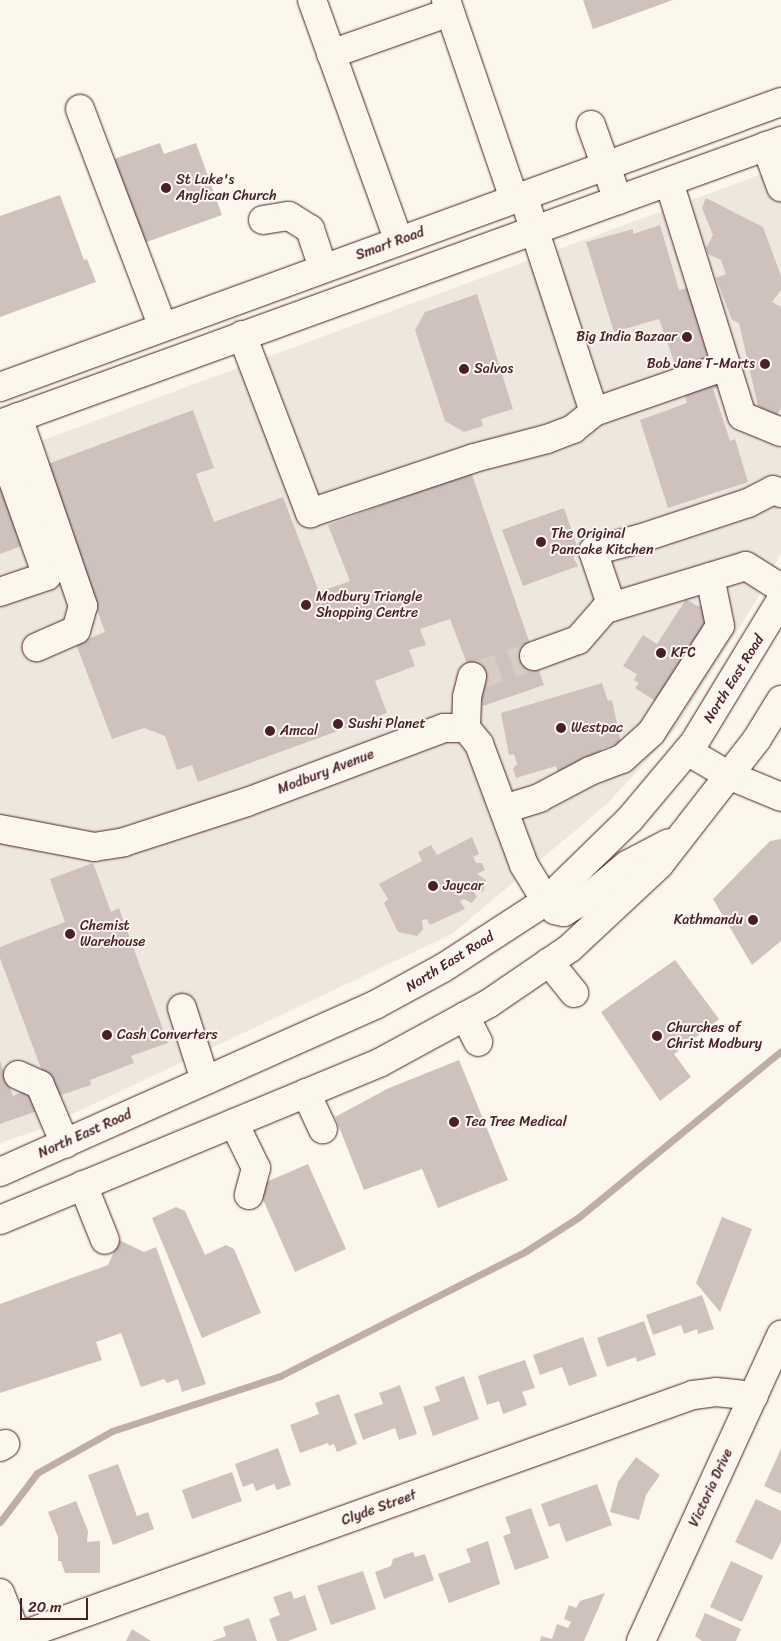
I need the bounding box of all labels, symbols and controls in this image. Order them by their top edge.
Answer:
place label: St Luke's Anglican Church [176,172,276,204]
marker: St Luke's Anglican Church [160,182,172,194]
street label: Smart Road [353,224,427,264]
place label: Big India Bazaar [576,329,677,345]
marker: Big India Bazaar [681,331,693,343]
place label: Bob Jane T-Marts [645,356,755,372]
marker: Bob Jane T-Marts [759,358,771,370]
place label: Salvos [474,361,513,377]
marker: Salvos [458,363,470,375]
place label: The Original Pancake Kitchen [551,526,653,558]
marker: The Original Pancake Kitchen [535,536,547,548]
place label: Modbury Triangle Shopping Centre [316,589,422,622]
marker: Modbury Triangle Shopping Centre [300,599,312,611]
street label: North East Road [700,632,768,726]
place label: KFC [671,645,696,661]
marker: KFC [655,647,667,659]
place label: Sushi Planet [348,716,425,732]
marker: Sushi Planet [332,718,344,730]
place label: Westpac [571,720,623,736]
marker: Westpac [555,722,567,734]
place label: Amcal [280,723,318,739]
marker: Amcal [264,725,276,737]
street label: Modbury Avenue [275,746,377,798]
place label: Jaycar [443,878,484,894]
marker: Jaycar [427,880,439,892]
place label: Kathmandu [674,912,743,928]
marker: Kathmandu [747,914,759,926]
place label: Chemist Warehouse [80,918,145,950]
marker: Chemist Warehouse [64,928,76,940]
street label: North East Road [403,928,497,996]
place label: Churches of Christ Modbury [667,1020,762,1052]
place label: Cash Converters [117,1027,217,1043]
marker: Cash Converters [101,1029,113,1041]
marker: Churches of Christ Modbury [651,1030,663,1042]
street label: North East Road [36,1106,134,1162]
place label: Tea Tree Medical [465,1114,568,1130]
marker: Tea Tree Medical [447,1115,461,1129]
street label: Victoria Drive [686,1446,736,1530]
street label: Clyde Street [339,1487,419,1529]
scale bar [22,1588,90,1620]
text: 20 m [28,1594,62,1620]

